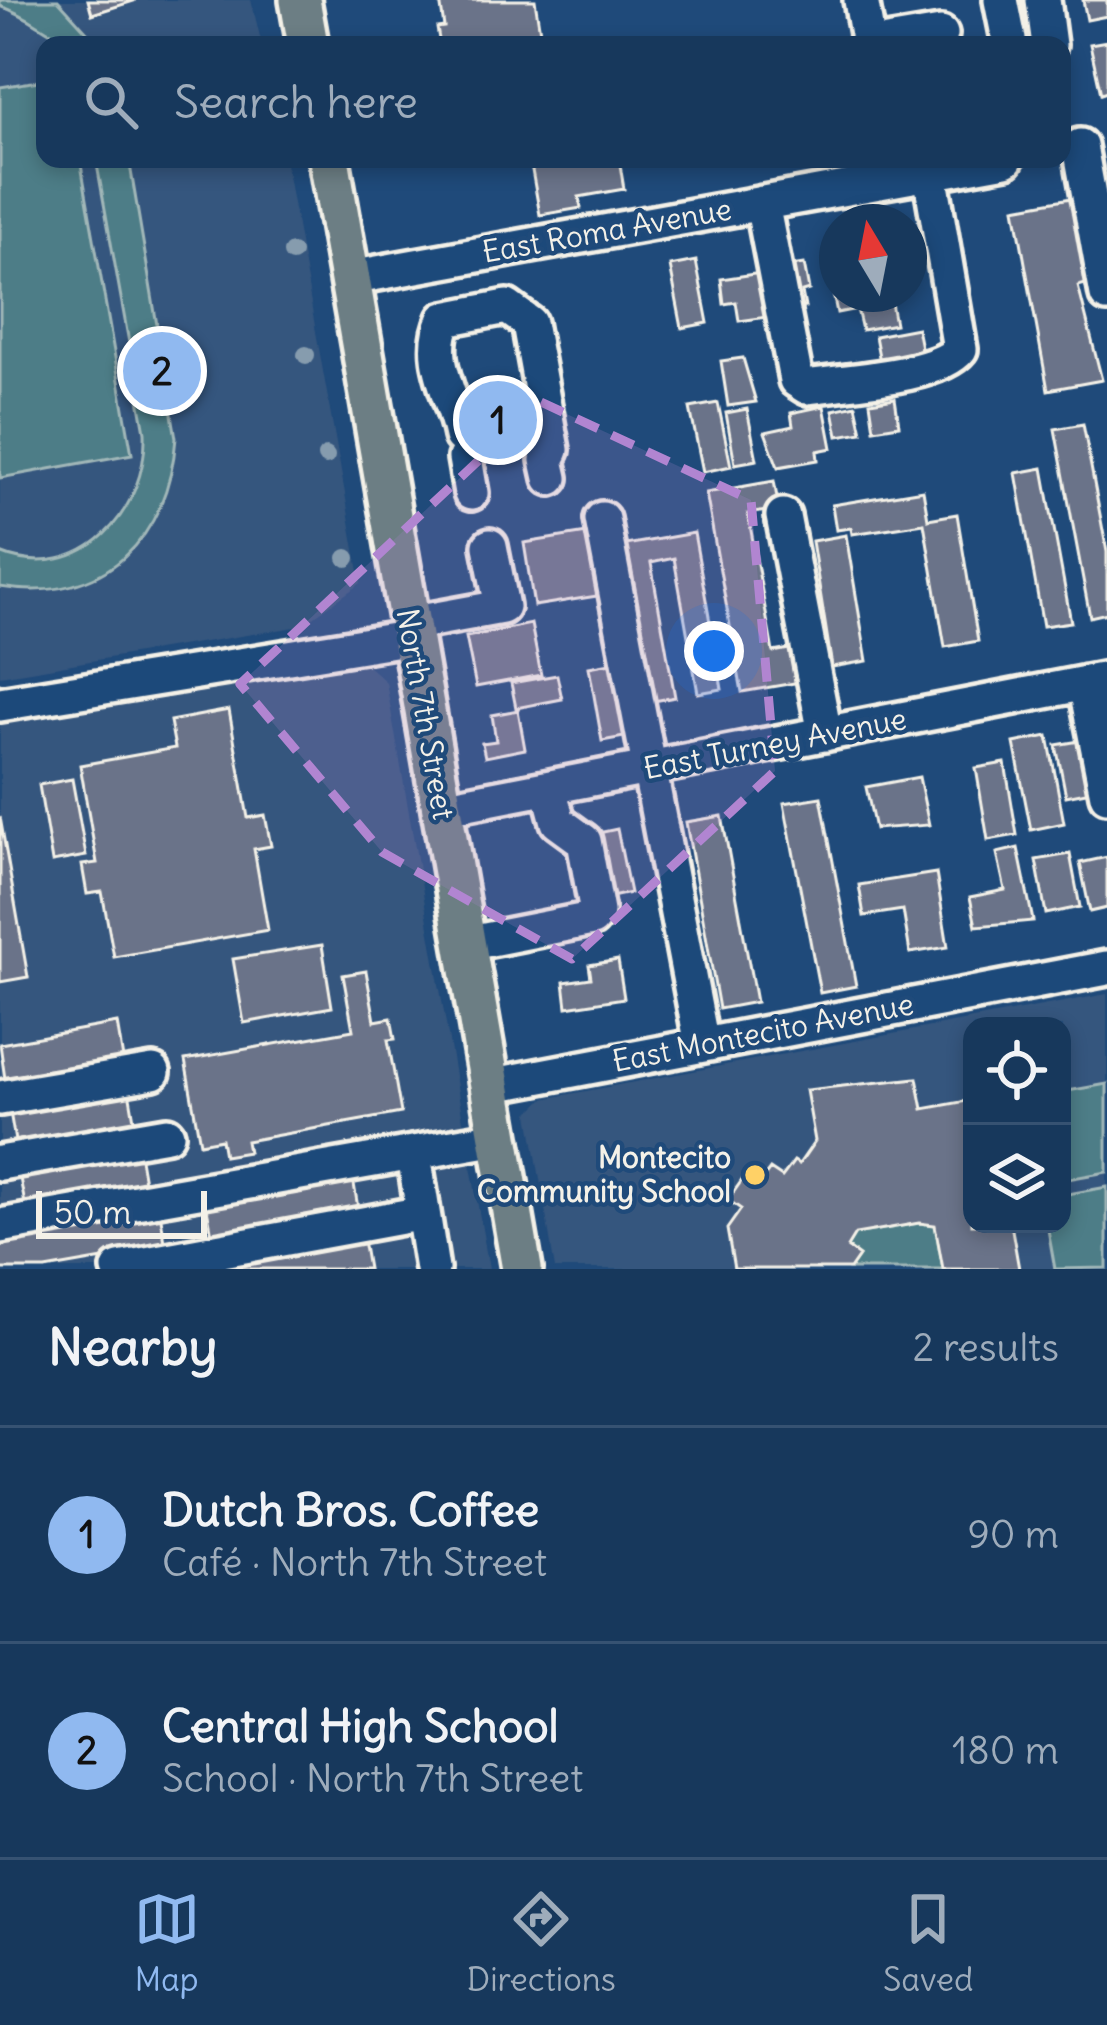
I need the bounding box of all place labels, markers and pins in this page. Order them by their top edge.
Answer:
pin: 2 [123,326,201,416]
pin: 1 [459,375,537,465]
place label: Montecito Community School [477,1138,731,1210]
marker: Montecito Community School [742,1162,768,1188]

